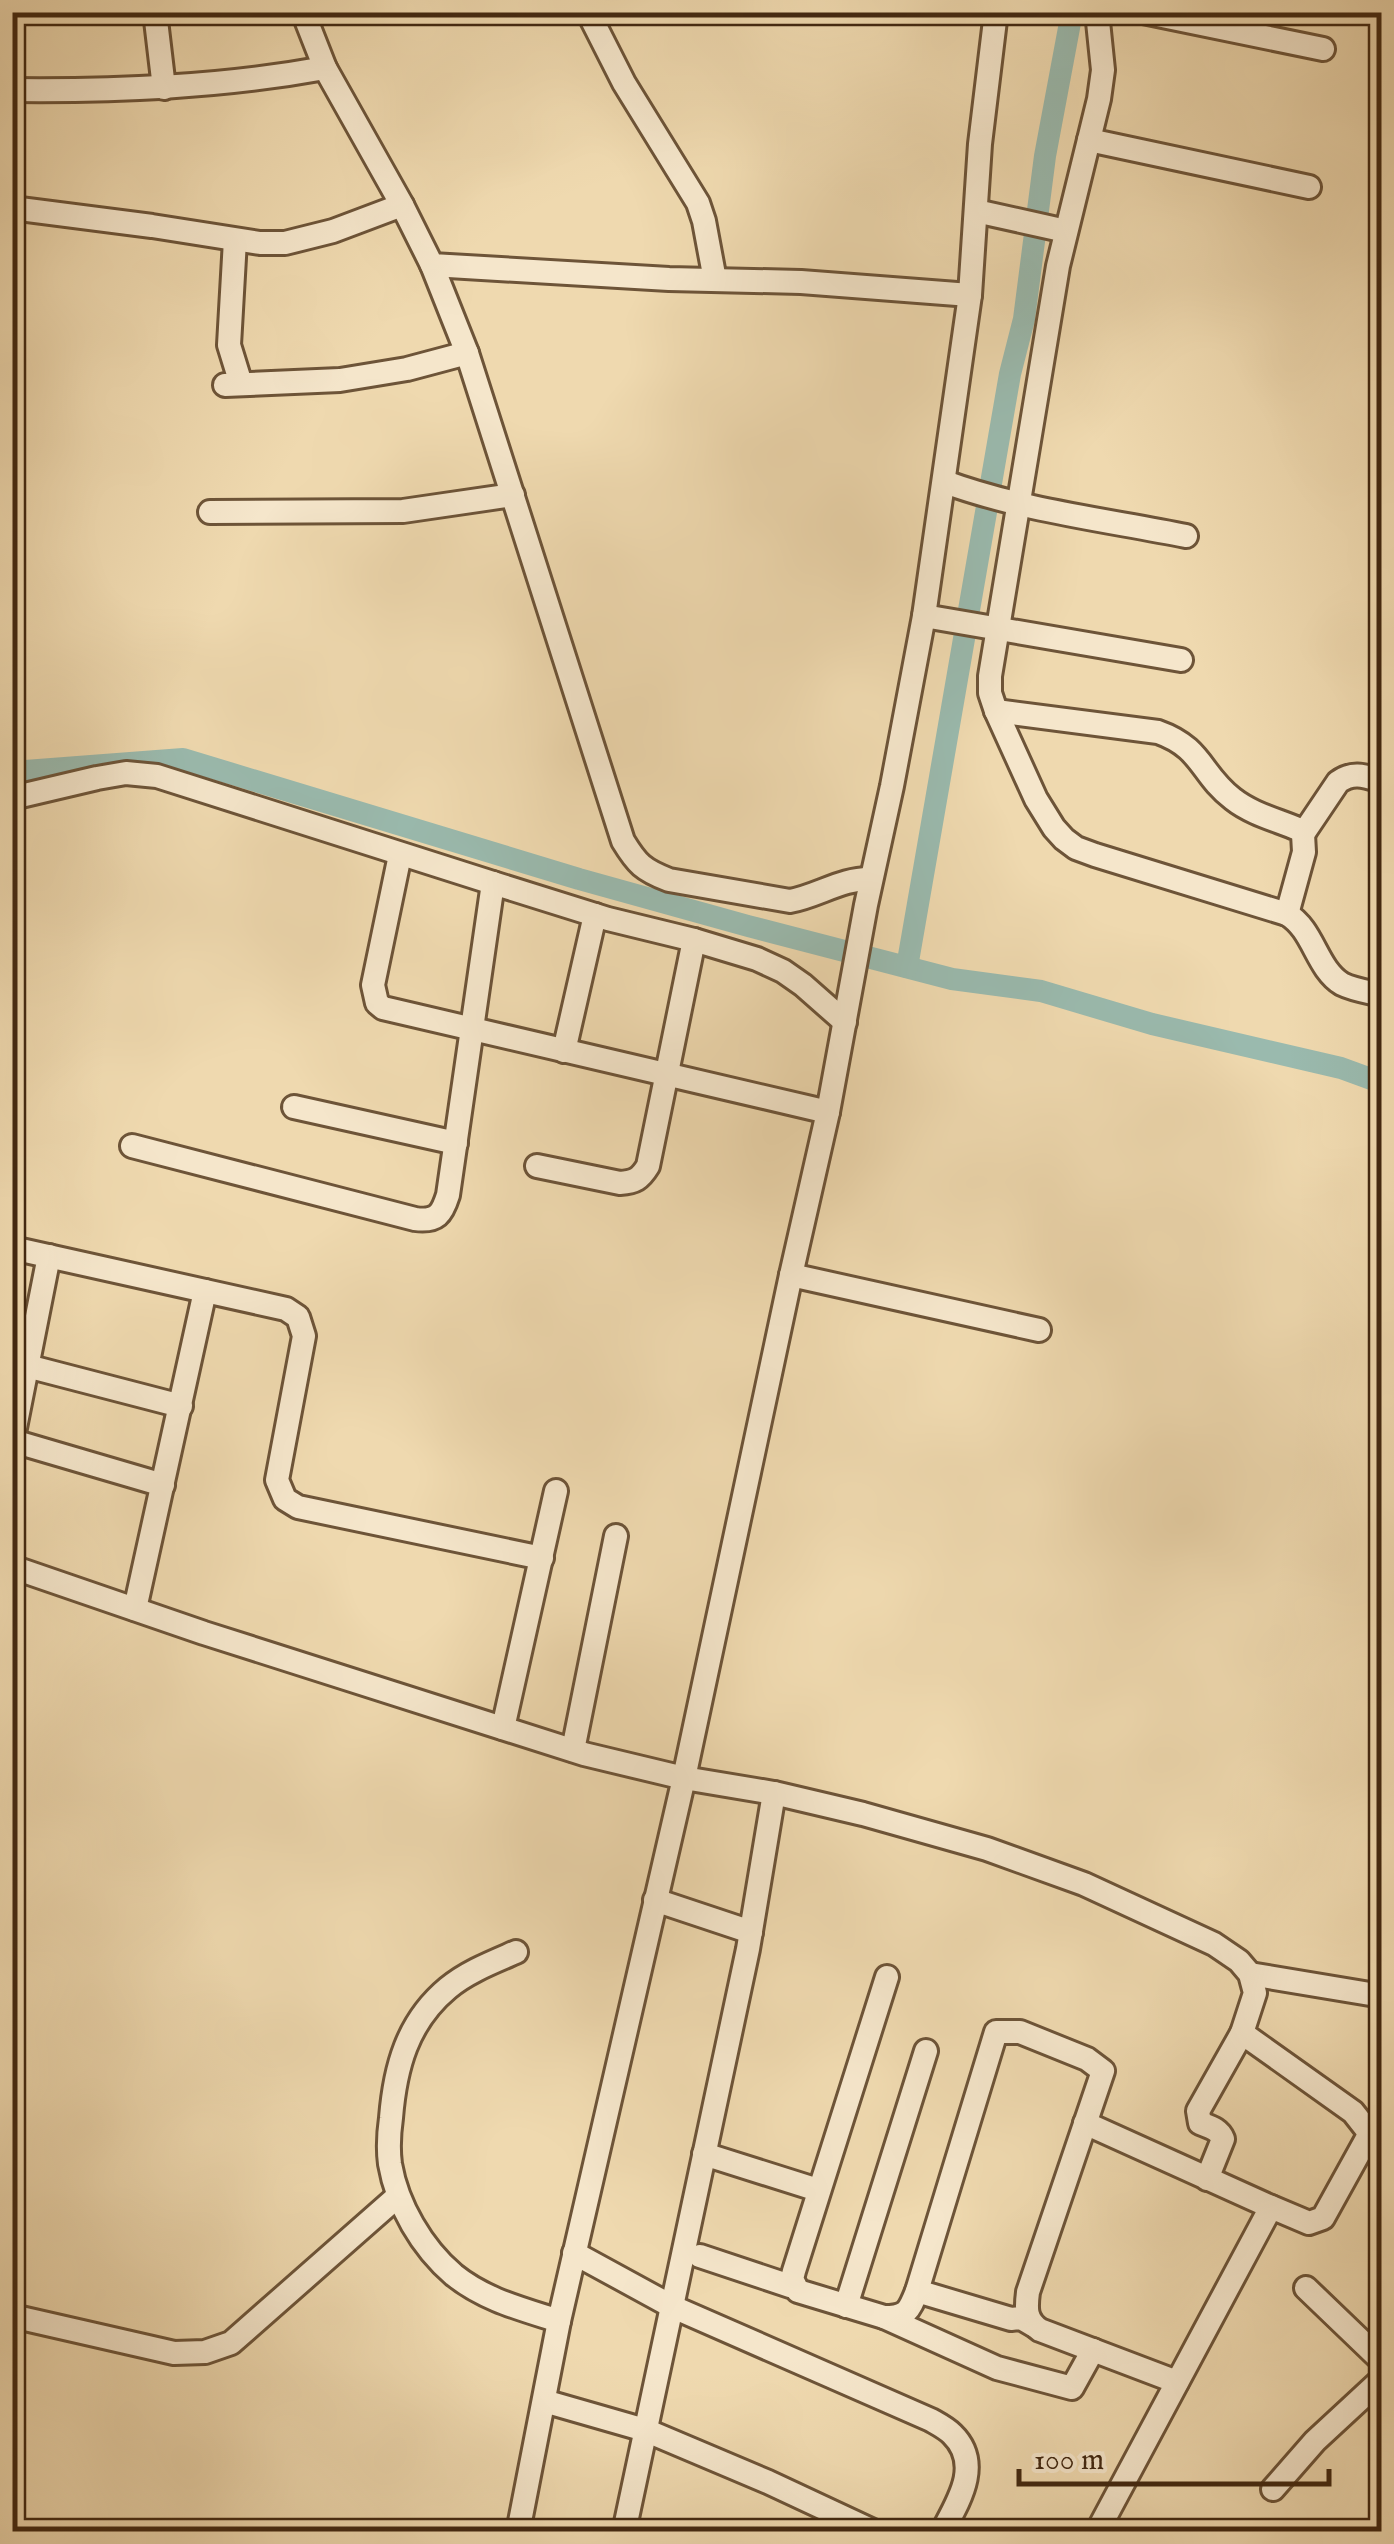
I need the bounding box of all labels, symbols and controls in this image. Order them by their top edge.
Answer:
scale bar [1019,2424,1329,2486]
text: 100 m [1034,2442,1104,2480]

